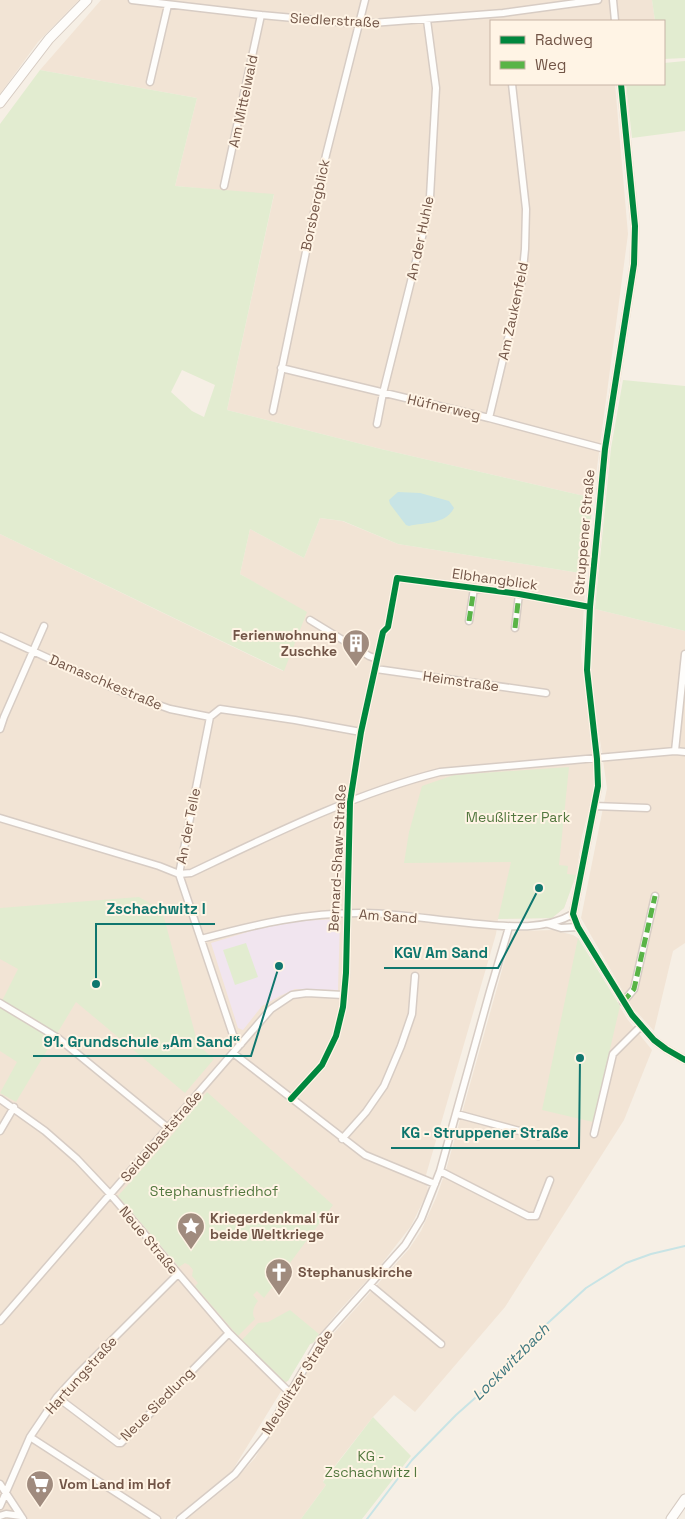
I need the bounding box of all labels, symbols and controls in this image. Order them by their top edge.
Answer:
street label: Siedlerstraße [290,9,380,31]
legend [490,20,665,85]
text: Radweg [535,30,593,49]
street label: Am Mittelwald [224,53,262,149]
text: Weg [535,55,566,74]
street label: Borsbergblick [296,157,334,253]
street label: An der Huhle [402,194,438,282]
street label: Am Zaukenfeld [494,261,532,361]
street label: Hüfnerweg [406,390,482,424]
street label: Struppener Straße [570,468,598,596]
street label: Elbhangblick [451,564,539,594]
place label: Ferienwohnung Zuschke [233,626,337,660]
building icon: Ferienwohnung Zuschke [341,628,371,667]
street label: Damaschkestraße [47,650,165,714]
street label: Heimstraße [422,667,500,695]
street label: Bernard-Shaw-Straße [324,784,350,932]
street label: An der Telle [172,786,204,866]
park label: Meußlitzer Park [466,808,571,826]
callout: Zschachwitz I [96,894,215,924]
text: Zschachwitz I [106,899,206,918]
street label: Am Sand [358,905,418,927]
callout: KGV Am Sand [384,938,498,968]
text: KGV Am Sand [394,943,488,962]
callout: 91. Grundschule „Am Sand“ [33,1026,251,1056]
text: 91. Grundschule „Am Sand“ [44,1032,240,1051]
street label: Seidelbaststraße [116,1086,206,1186]
callout: KG - Struppener Straße [391,1118,579,1148]
text: KG - Struppener Straße [401,1123,569,1142]
park label: Stephanusfriedhof [150,1182,278,1200]
street label: Neue Straße [115,1202,183,1278]
place label: Kriegerdenkmal für beide Weltkriege [210,1209,340,1243]
place icon: Kriegerdenkmal für beide Weltkriege [176,1211,206,1250]
church icon: Stephanuskirche [264,1257,294,1296]
place label: Stephanuskirche [298,1263,413,1281]
water label: Lockwitzbach [468,1319,554,1404]
street label: Meußlitzer Straße [257,1326,337,1438]
street label: Hartungstraße [41,1332,121,1418]
street label: Neue Siedlung [116,1363,198,1445]
park label: KG - Zschachwitz I [325,1447,417,1481]
supermarket icon: Vom Land im Hof [25,1469,55,1508]
place label: Vom Land im Hof [59,1475,171,1493]

